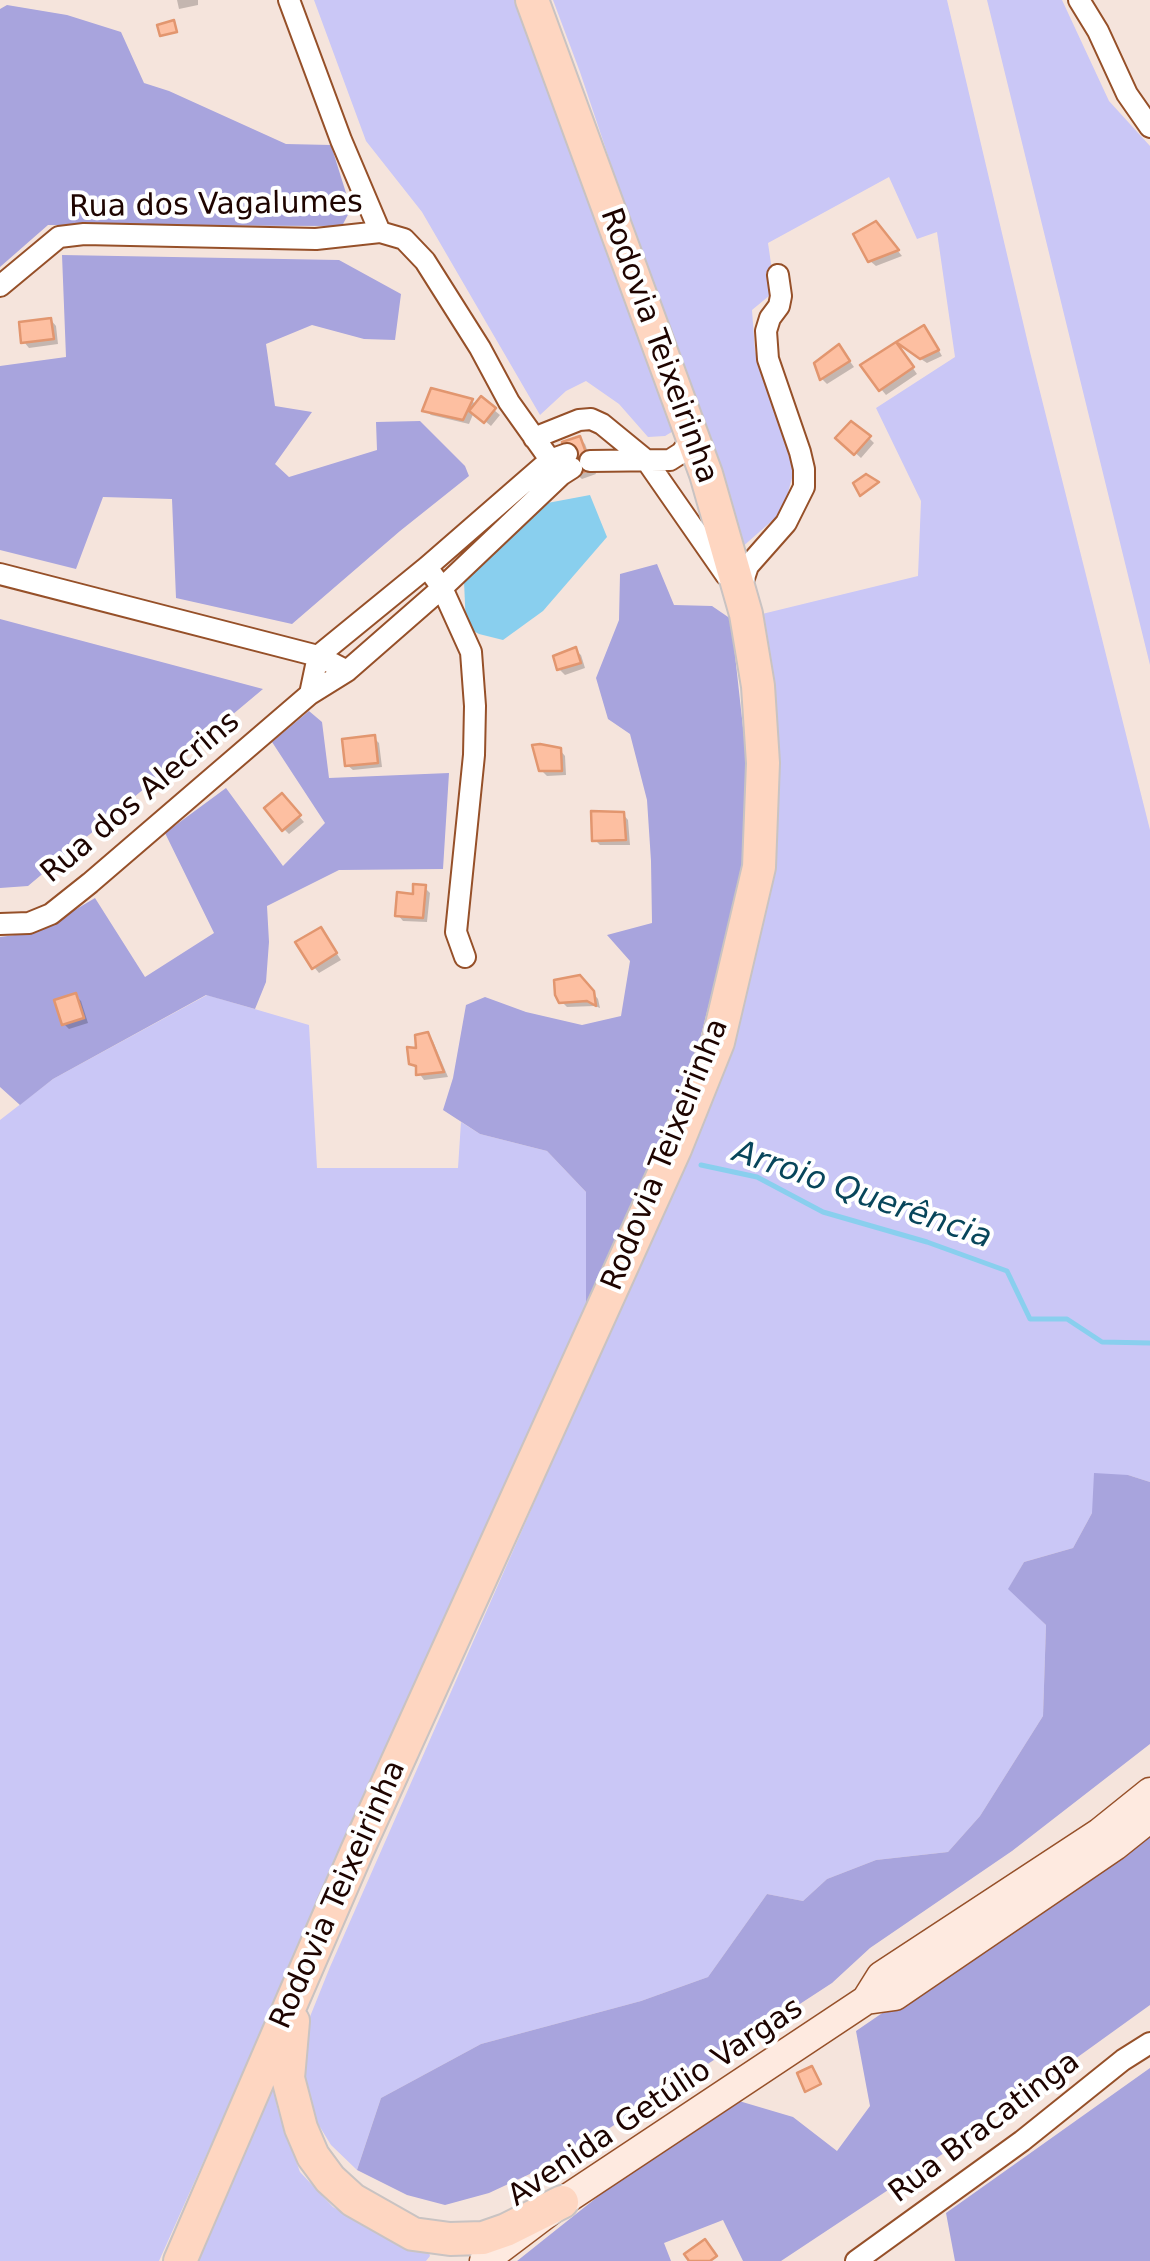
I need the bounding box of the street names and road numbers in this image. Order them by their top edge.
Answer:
street label: Rua dos Vagalumes [69,185,363,227]
street label: Rodovia Teixeirinha [591,204,725,488]
street label: Rua dos Alecrins [34,704,248,892]
street label: Rodovia Teixeirinha [595,1014,737,1296]
street label: Rodovia Teixeirinha [264,1755,414,2035]
street label: Avenida Getúlio Vargas [502,1991,810,2215]
street label: Rua Bracatinga [883,2045,1087,2211]

